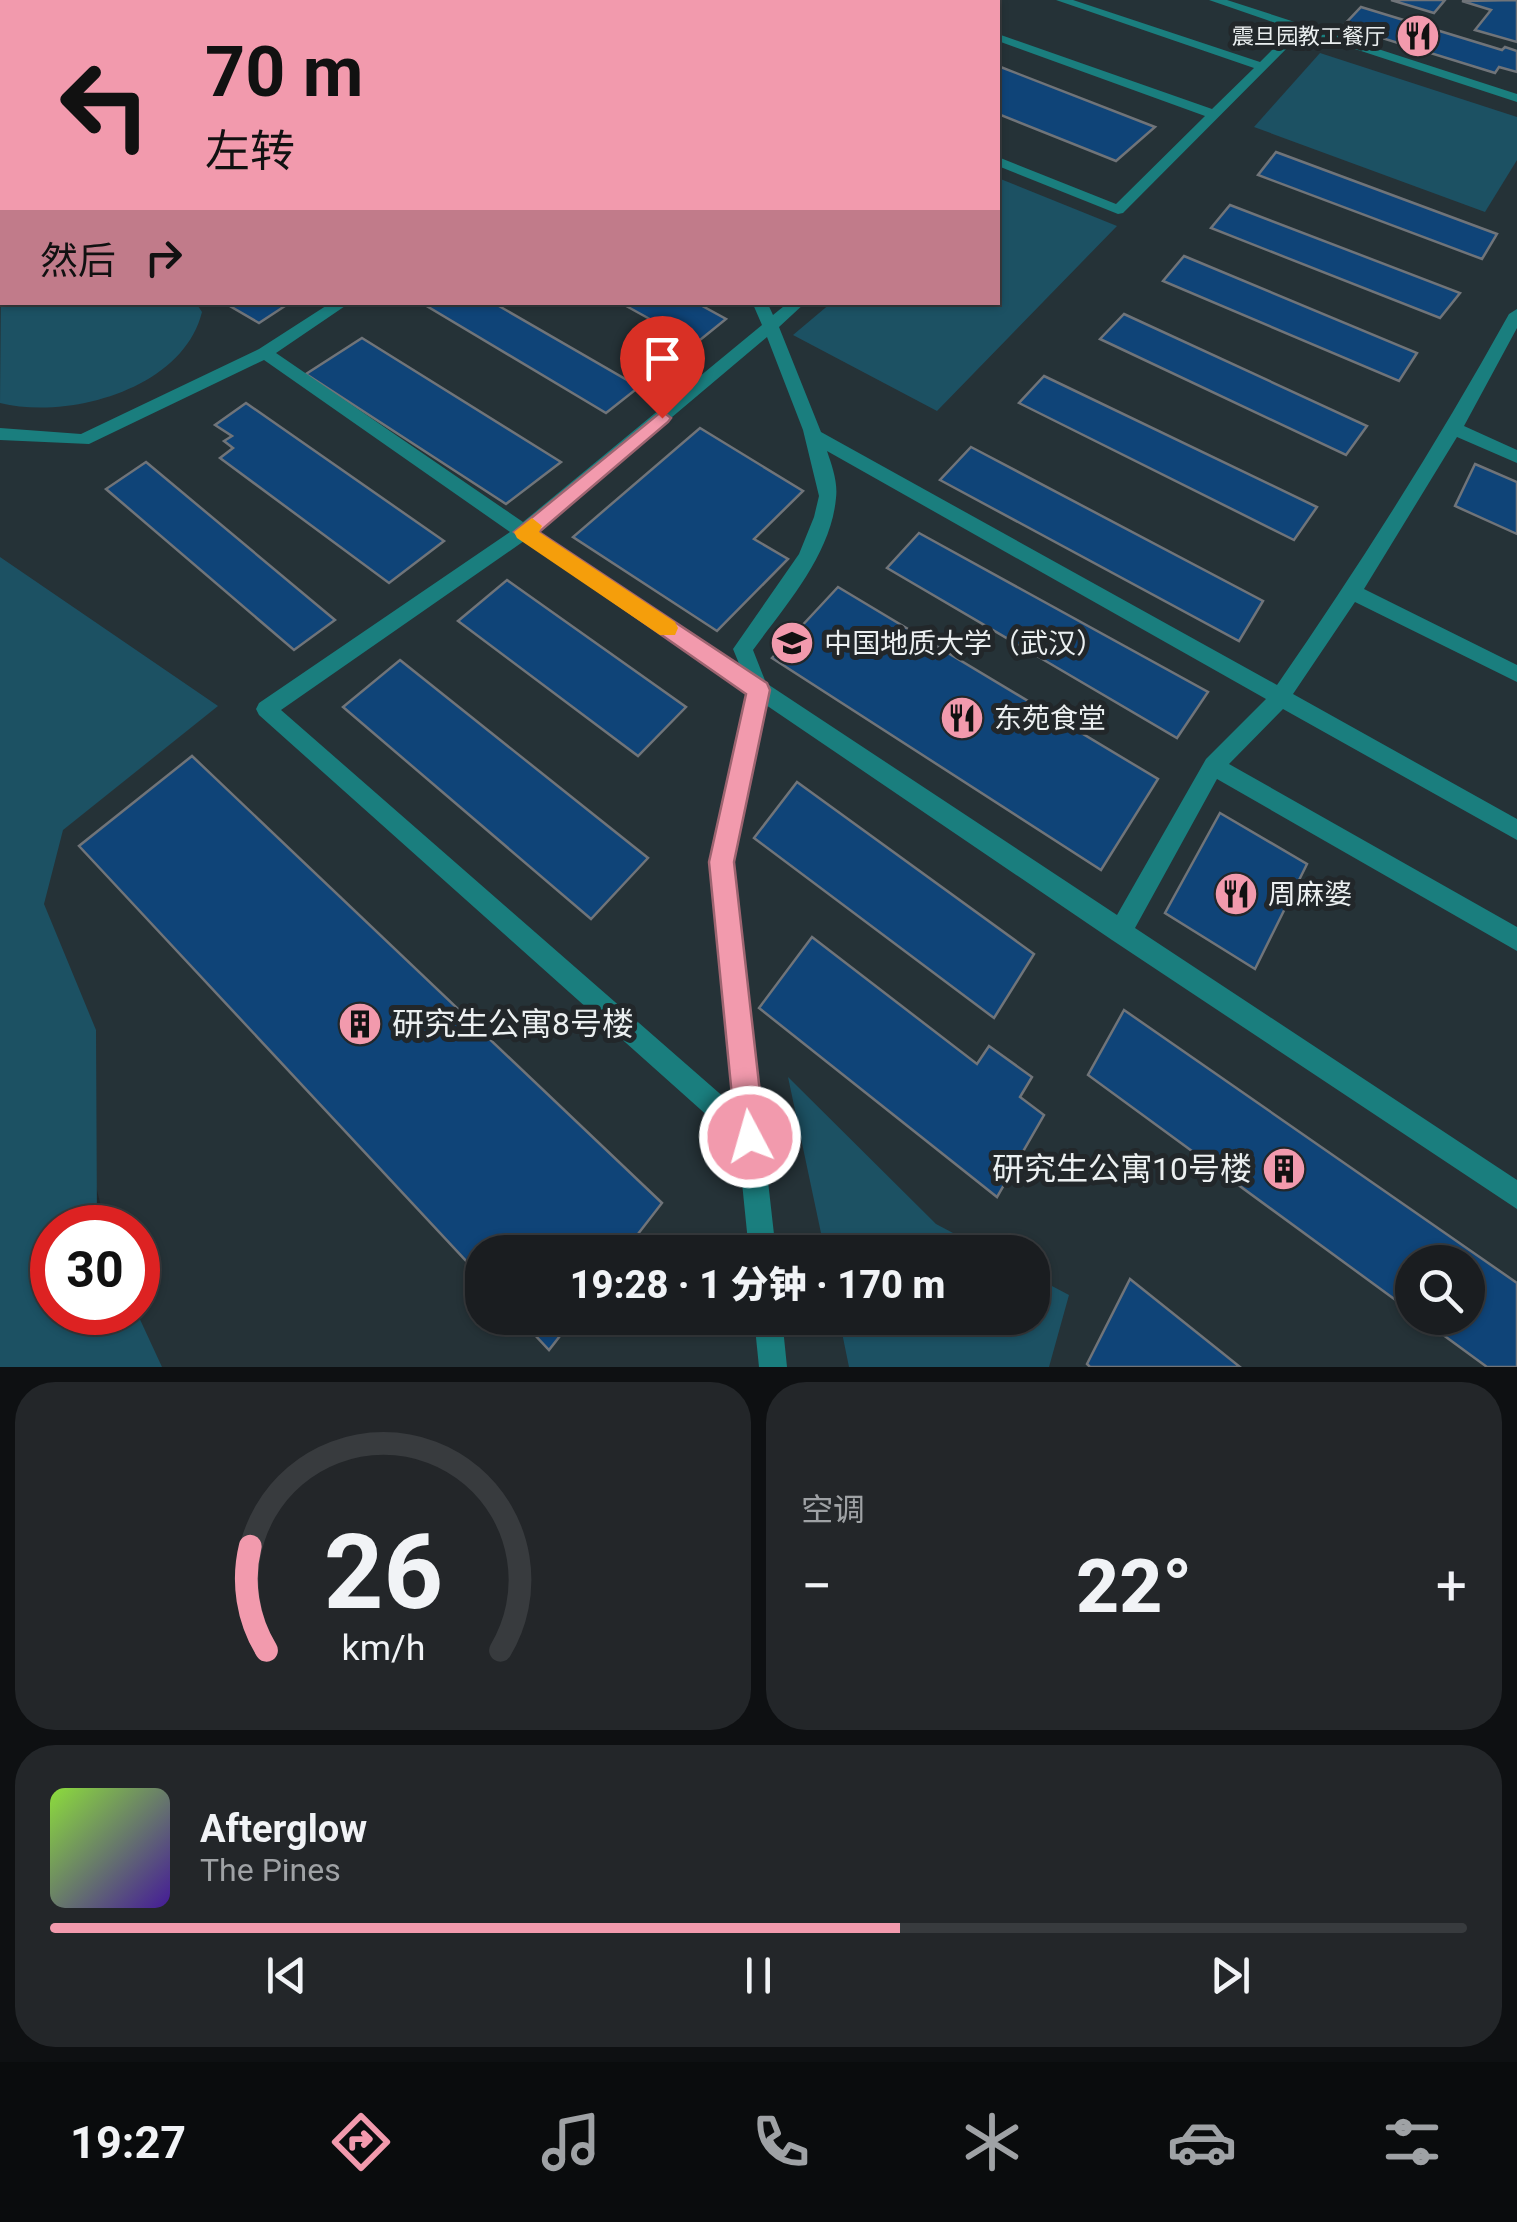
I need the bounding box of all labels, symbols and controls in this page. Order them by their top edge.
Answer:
restaurant icon: 震旦园教工餐厅 [1395,13,1441,59]
place label: 震旦园教工餐厅 [1232,24,1386,49]
text: 70 m [205,31,363,113]
icon: left [40,40,170,170]
text: 左转 [205,125,295,178]
icon: right [136,230,191,285]
text: 然后 [40,239,116,283]
pin [620,316,705,419]
icon: arrive [635,331,690,386]
school or university icon: 中国地质大学（武汉） [769,620,815,666]
place label: 中国地质大学（武汉） [824,627,1104,660]
restaurant icon: 东苑食堂 [939,695,985,741]
place label: 东苑食堂 [994,702,1106,735]
restaurant icon: 周麻婆 [1213,871,1259,917]
place label: 周麻婆 [1268,878,1352,911]
building icon: 研究生公寓8号楼 [337,1001,383,1047]
place label: 研究生公寓8号楼 [392,1005,634,1043]
position arrow [698,1085,802,1189]
building icon: 研究生公寓10号楼 [1261,1146,1307,1192]
place label: 研究生公寓10号楼 [992,1150,1252,1188]
speed limit sign: 30 [30,1205,160,1335]
map controls [1395,1245,1485,1335]
button: search [1395,1245,1485,1335]
text: 19:28 · 1 分钟 · 170 m [570,1263,945,1307]
text: 空调 [801,1491,865,1529]
text: 26 [323,1512,443,1633]
text: 22° [1076,1542,1192,1630]
text: − [801,1554,832,1618]
text: + [1436,1554,1467,1618]
text: km/h [341,1627,425,1669]
text: Afterglow [200,1807,367,1851]
text: The Pines [200,1851,341,1889]
icon: previous [259,1948,314,2003]
icon: pause [731,1948,786,2003]
icon: next [1203,1948,1258,2003]
icon: directions [326,2107,396,2177]
icon: music [536,2107,606,2177]
icon: phone [746,2107,816,2177]
icon: climate [957,2107,1027,2177]
icon: car [1167,2107,1237,2177]
icon: filters [1377,2107,1447,2177]
text: 19:27 [70,2116,186,2169]

